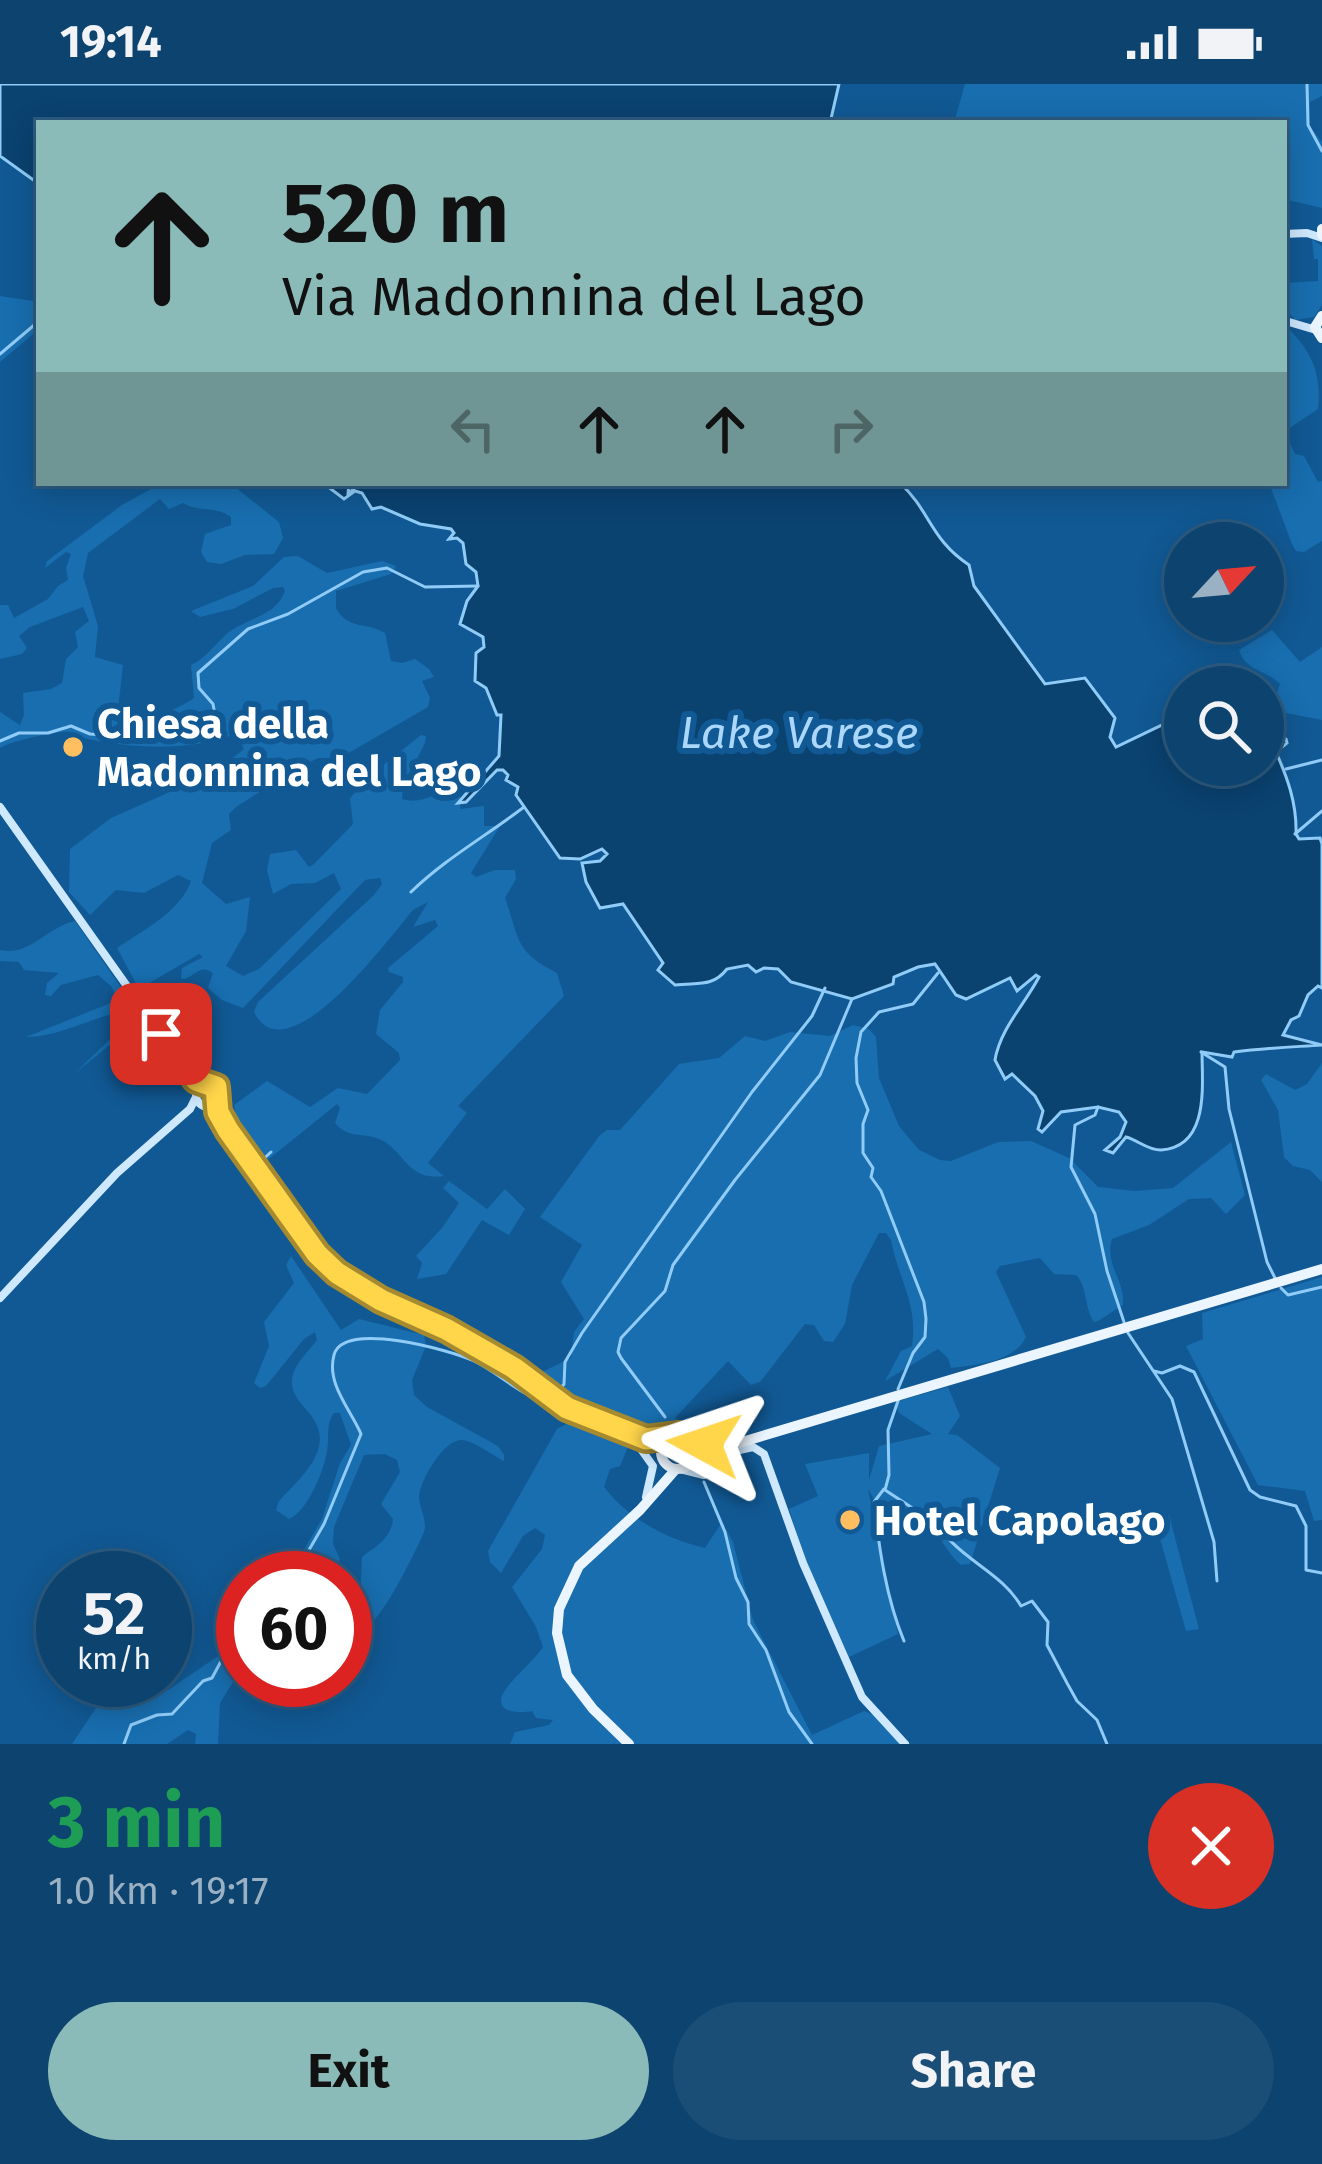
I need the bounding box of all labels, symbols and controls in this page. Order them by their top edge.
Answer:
text: 19:14 [60,15,162,69]
text: 520 m [282,163,509,264]
icon: ahead [84,168,240,324]
text: Via Madonnina del Lago [282,265,866,329]
icon: left [440,396,506,462]
icon: ahead [566,396,632,462]
icon: ahead [692,396,758,462]
icon: right [818,396,884,462]
north arrow [1164,522,1284,642]
map controls [1164,522,1284,786]
button: search [1164,666,1284,786]
place label: Chiesa della Madonnina del Lago [97,699,482,797]
water label: Lake Varese [680,706,918,760]
marker: Chiesa della Madonnina del Lago [60,734,86,760]
pin [110,983,212,1085]
icon: arrive [128,1001,194,1067]
position arrow [641,1381,767,1507]
place label: Hotel Capolago [874,1496,1166,1546]
marker: Hotel Capolago [837,1507,863,1533]
speed limit sign: 60 [216,1551,372,1707]
text: 52 [83,1578,145,1650]
text: km/h [77,1641,151,1677]
text: 3 min [48,1780,225,1866]
button: close [1148,1783,1274,1909]
text: 1.0 km · 19:17 [48,1868,269,1914]
button: Exit [48,2002,649,2140]
button: Share [673,2002,1274,2140]

